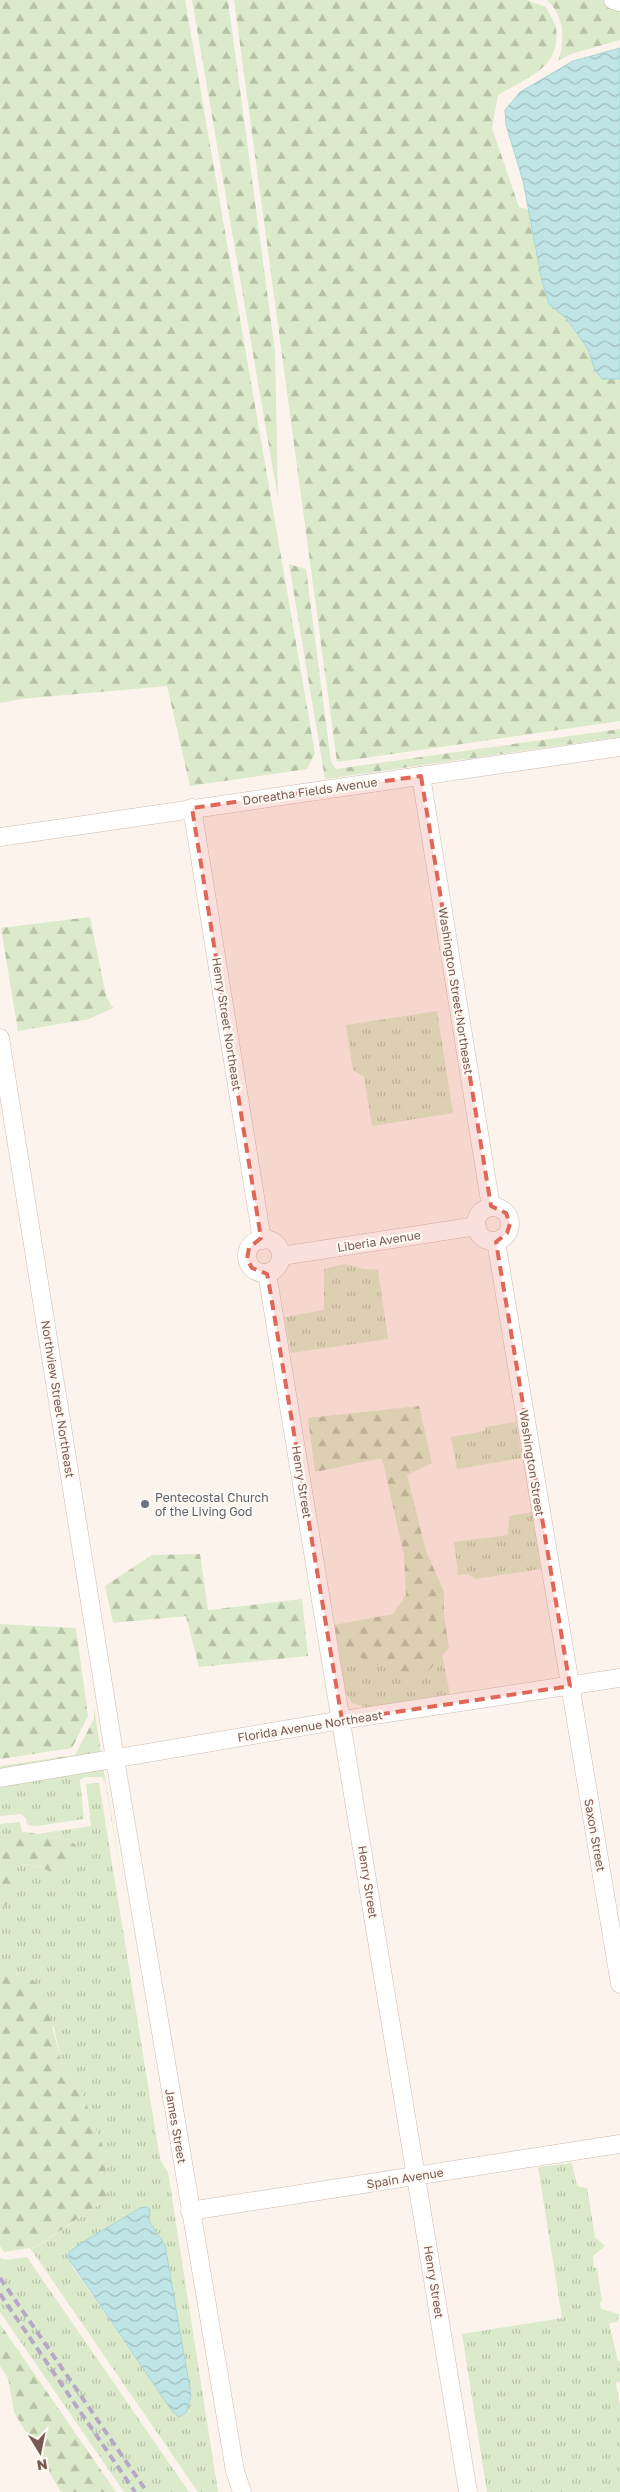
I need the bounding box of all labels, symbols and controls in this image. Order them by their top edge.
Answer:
street label: Doreatha Fields Avenue [242,774,378,808]
street label: Washington Street Northeast [435,906,477,1076]
street label: Henry Street Northeast [209,956,245,1092]
street label: Liberia Avenue [336,1227,422,1255]
street label: Northview Street Northeast [38,1319,78,1479]
street label: Washington Street [516,1409,548,1517]
street label: Henry Street [289,1444,315,1520]
place label: Pentecostal Church of the Living God [155,1490,269,1519]
marker: Pentecostal Church of the Living God [139,1498,151,1510]
street label: Florida Avenue Northeast [236,1707,384,1745]
street label: Saxon Street [581,1797,609,1873]
street label: Henry Street [355,1844,381,1920]
street label: James Street [162,2087,190,2165]
street label: Spain Avenue [365,2165,445,2191]
street label: Henry Street [421,2244,447,2320]
north arrow [15,2427,65,2477]
text: N [36,2456,49,2475]

